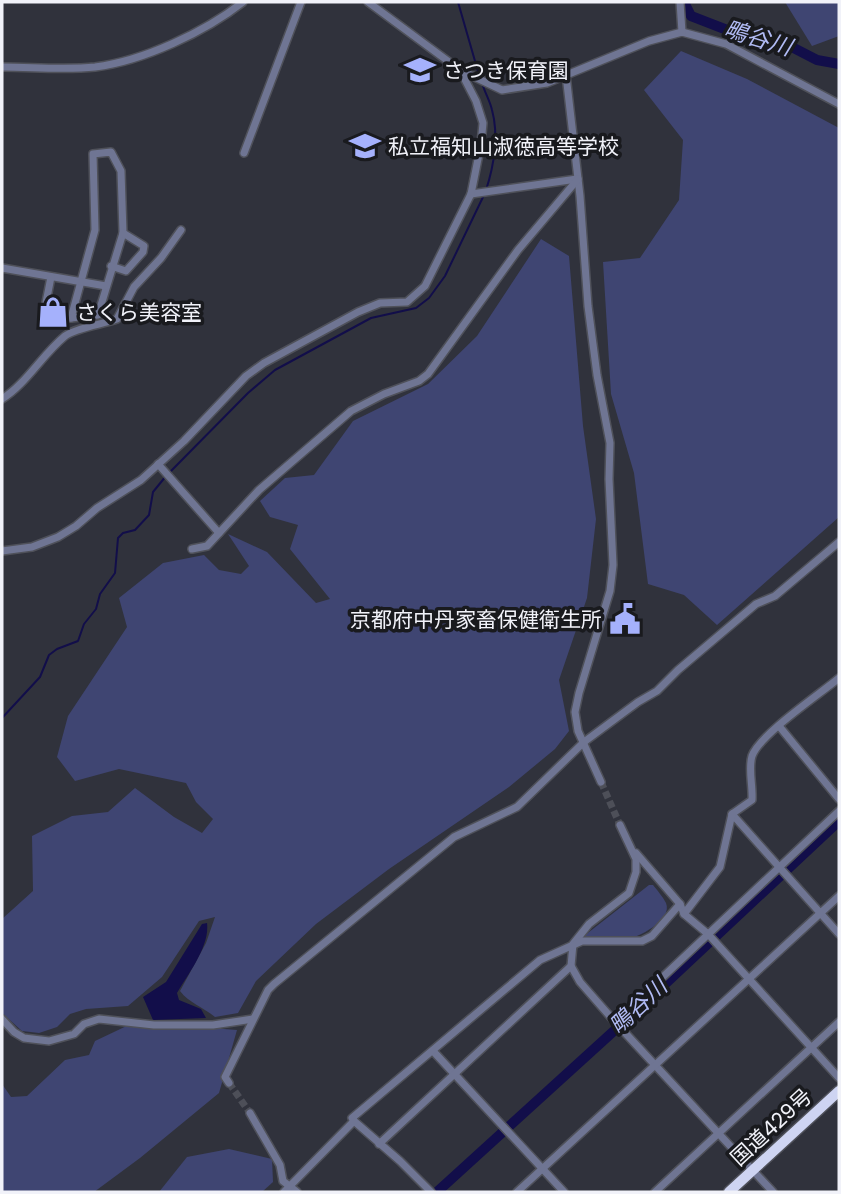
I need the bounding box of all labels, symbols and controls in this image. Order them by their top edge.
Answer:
water label: 鴫谷川 [720,13,799,64]
school or university icon: さつき保育園 [403,53,437,87]
place label: さつき保育園 [443,56,569,85]
school or university icon: 私立福知山淑徳高等学校 [348,129,382,163]
place label: 私立福知山淑徳高等学校 [388,132,619,161]
shop icon: さくら美容室 [36,295,70,329]
place label: さくら美容室 [76,298,202,327]
public building icon: 京都府中丹家畜保健衛生所 [608,602,642,636]
place label: 京都府中丹家畜保健衛生所 [350,605,602,634]
water label: 鴫谷川 [602,969,676,1041]
street label: 国道429号 [724,1082,818,1172]

